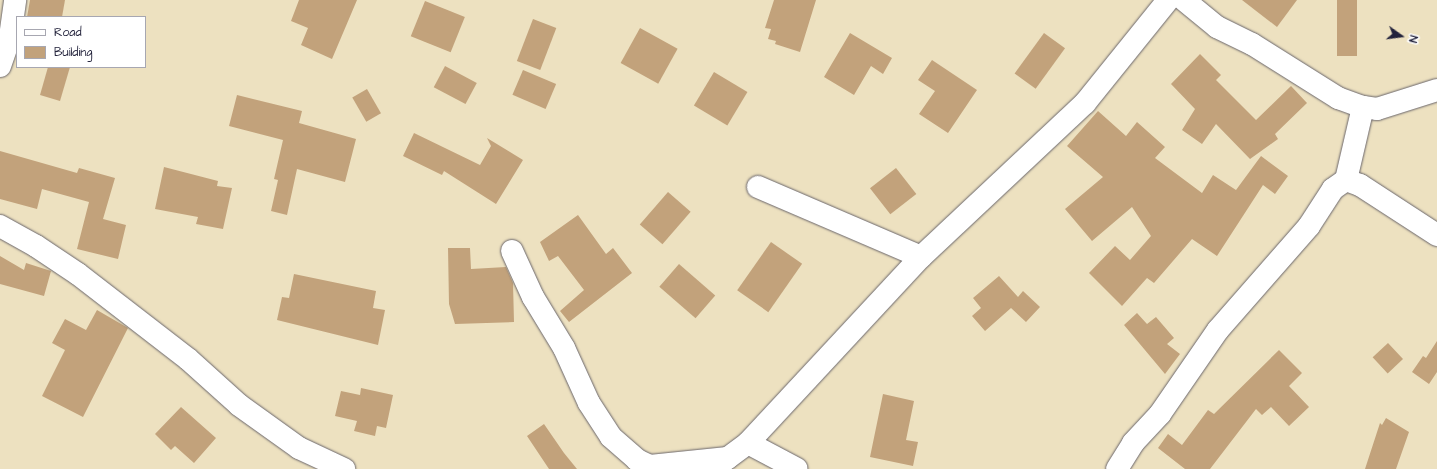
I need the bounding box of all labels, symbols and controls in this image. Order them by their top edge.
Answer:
legend [16,16,146,68]
north arrow [1381,16,1421,56]
text: Road [54,24,82,41]
text: N [1405,34,1421,44]
text: Building [54,44,92,61]

